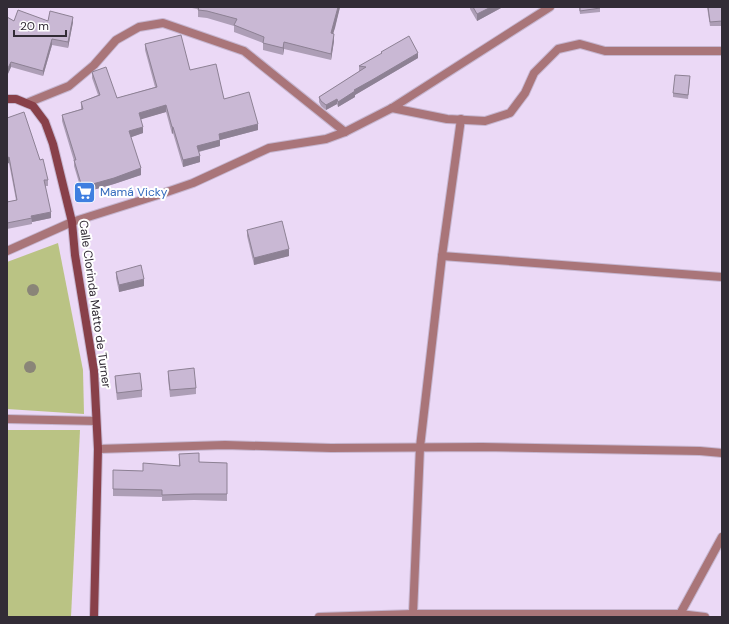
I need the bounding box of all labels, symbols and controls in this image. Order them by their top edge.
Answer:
scale bar [14,12,66,38]
text: 20 m [20,18,49,34]
supermarket icon: Mamá Vicky [72,179,98,205]
place label: Mamá Vicky [100,184,168,200]
street label: Calle Clorinda Matto de Turner [75,219,115,390]

